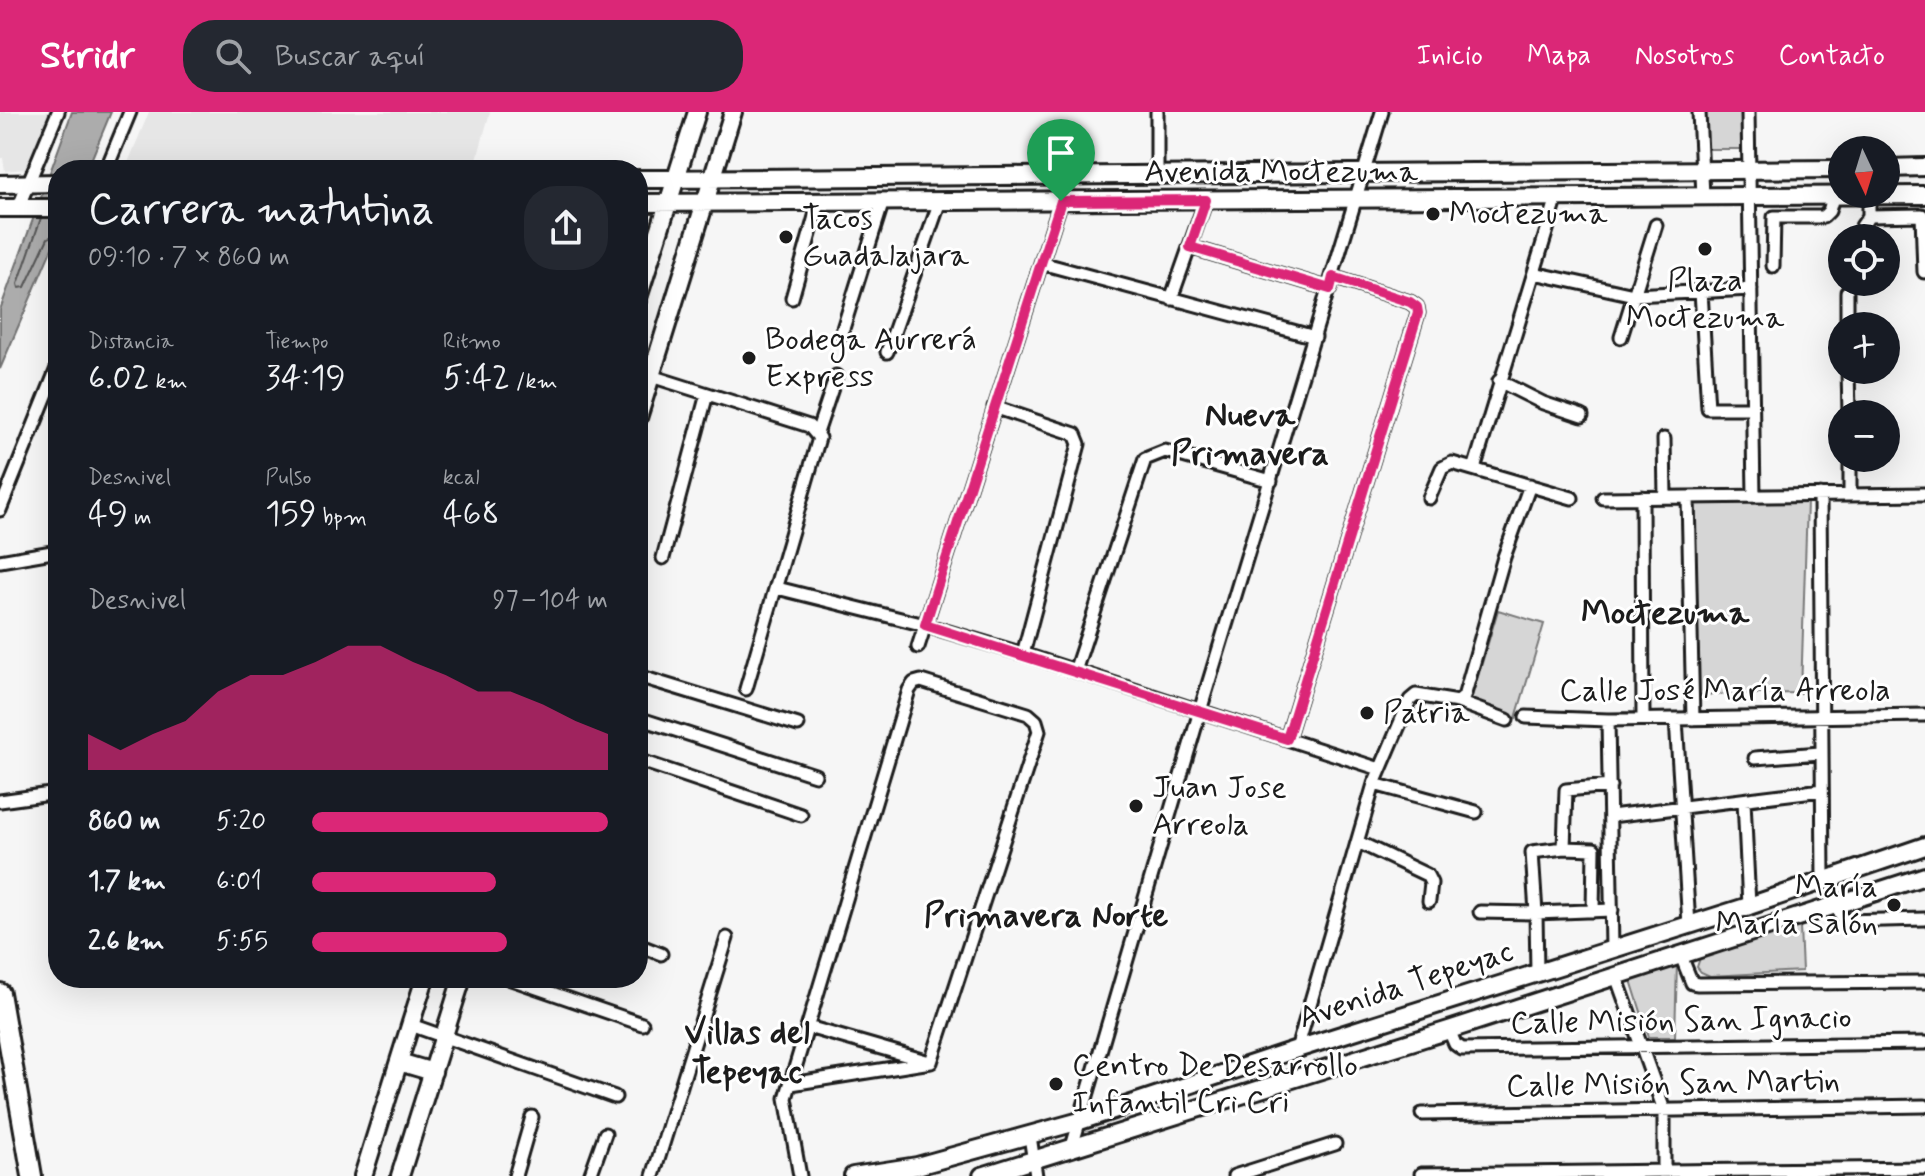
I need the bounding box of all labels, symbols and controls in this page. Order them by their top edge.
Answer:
search box [183,20,743,92]
text: Stridr [40,32,135,81]
icon: search [211,34,255,78]
text: Buscar aquí [275,37,425,76]
text: Inicio [1416,38,1483,75]
text: Mapa [1527,38,1591,75]
text: Nosotros [1635,38,1734,75]
text: Contacto [1778,38,1885,75]
pin [1027,119,1095,201]
icon: arrive [1039,131,1083,175]
north arrow [1828,136,1900,208]
map controls [1828,136,1900,472]
street label: Avenida Moctezuma [1144,151,1419,193]
text: Carrera matutina [88,182,434,240]
button: share [524,186,608,270]
place label: Moctezuma [1449,193,1608,235]
place label: Tacos Guadalajara [802,198,970,277]
marker: Moctezuma [1424,205,1442,223]
button: locate [1828,224,1900,296]
marker: Tacos Guadalajara [777,228,795,246]
marker: Plaza Moctezuma [1696,240,1714,258]
text: 09:10 · 7 × 860 m [88,241,290,275]
place label: Plaza Moctezuma [1626,260,1785,339]
button: + [1828,312,1900,384]
place label: Bodega Aurrerá Express [765,319,977,398]
text: Distancia [88,328,174,356]
text: Tiempo [265,328,329,356]
text: Ritmo [443,328,501,356]
marker: Bodega Aurrerá Express [740,349,758,367]
text: 6.02 [88,356,149,401]
text: 34:19 [265,356,346,401]
text: 5:42 [443,356,510,401]
text: km [149,368,188,396]
text: /km [510,368,558,396]
district label: Nueva Primavera [1171,393,1329,477]
button: − [1828,400,1900,472]
text: Desnivel [88,464,171,492]
text: Pulso [265,464,311,492]
text: kcal [443,464,480,492]
text: 49 [88,492,128,537]
text: 159 [265,492,317,537]
text: 468 [443,492,500,537]
text: m [128,504,152,532]
text: bpm [317,504,367,532]
text: Desnivel [88,584,186,618]
text: 97–104 m [493,584,608,618]
district label: Moctezuma [1581,591,1751,636]
street label: Calle José María Arreola [1559,670,1891,712]
place label: Patria [1383,692,1471,734]
marker: Patria [1358,704,1376,722]
place label: Juan Jose Arreola [1152,767,1287,846]
marker: Juan Jose Arreola [1127,797,1145,815]
text: 860 m [88,805,160,839]
text: 5:20 [216,805,266,839]
text: 1.7 km [88,865,166,899]
text: 6:01 [216,865,262,899]
place label: María María Salón [1715,866,1878,945]
district label: Primavera Norte [924,894,1168,939]
marker: María María Salón [1885,896,1903,914]
text: 2.6 km [88,925,164,959]
text: 5:55 [216,925,268,959]
street label: Avenida Tepeyac [1293,931,1519,1039]
street label: Calle Misión San Ignacio [1510,997,1852,1045]
district label: Villas del Tepeyac [684,1011,810,1095]
place label: Centro De Desarrollo Infantil Cri Cri [1072,1045,1358,1124]
street label: Calle Misión San Martin [1506,1060,1840,1108]
marker: Centro De Desarrollo Infantil Cri Cri [1047,1075,1065,1093]

